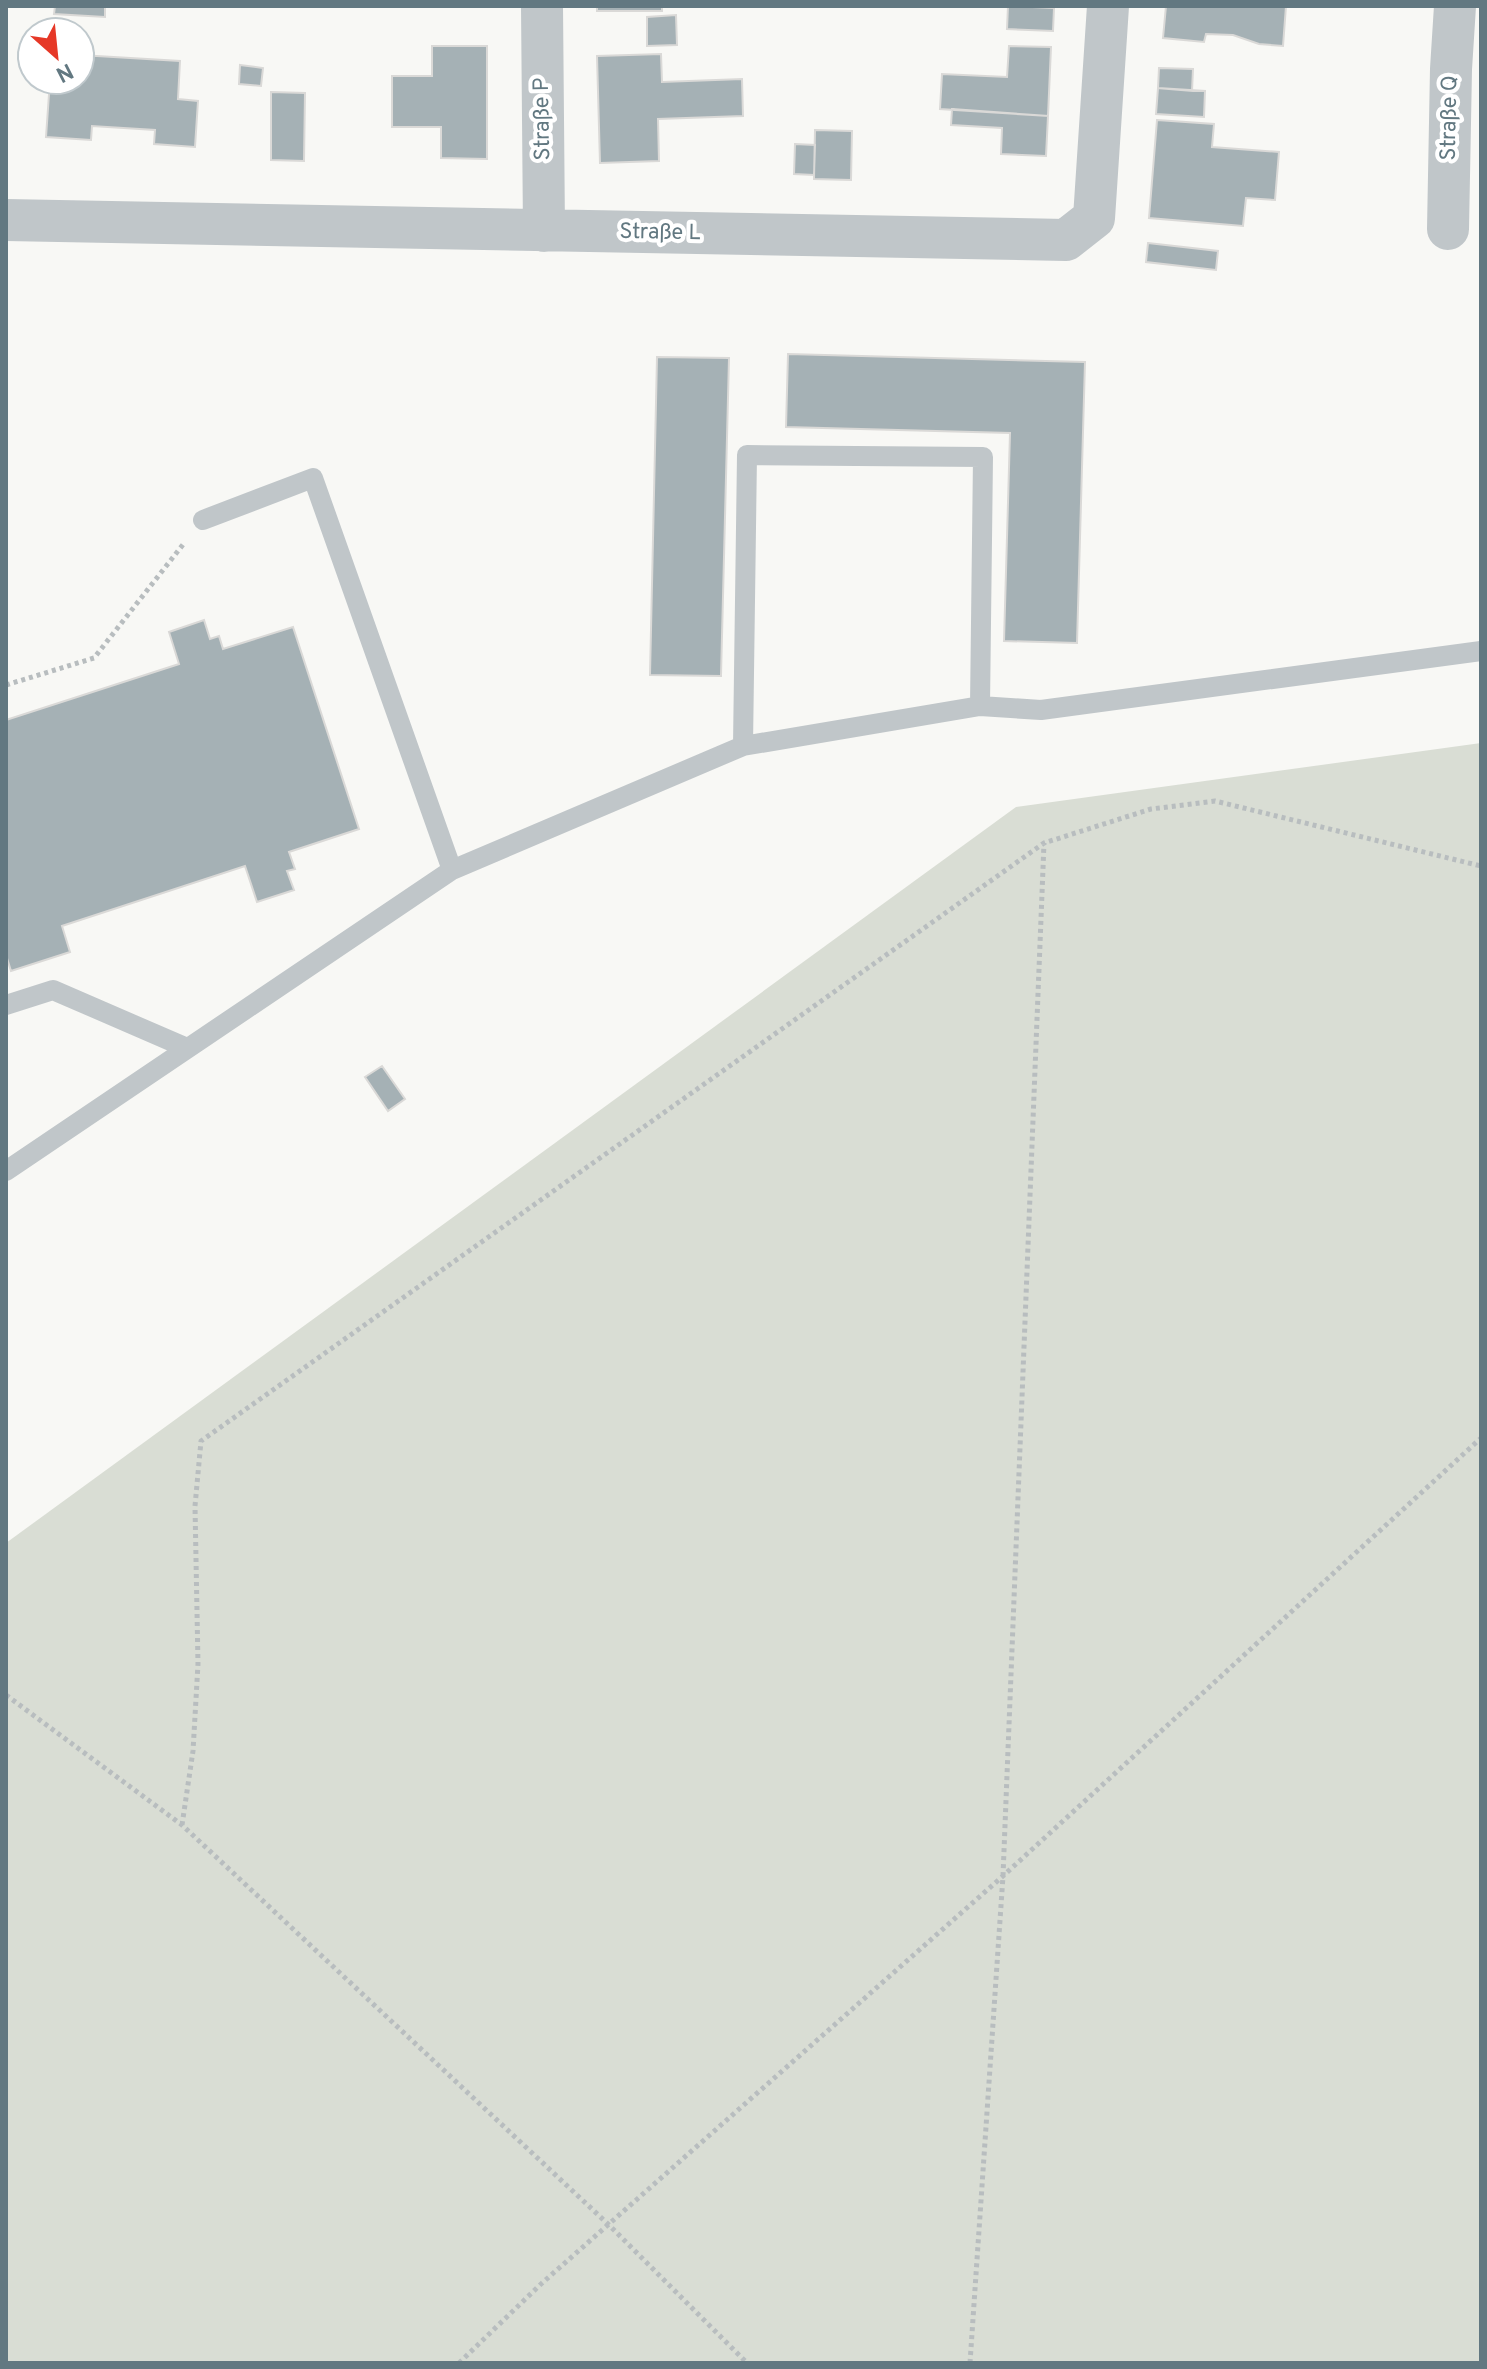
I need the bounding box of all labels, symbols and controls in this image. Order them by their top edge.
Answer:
north arrow [16,16,96,96]
text: N [51,56,77,87]
street label: Straße Q [1436,75,1464,161]
street label: Straße P [529,77,557,161]
street label: Straße L [619,219,701,247]

